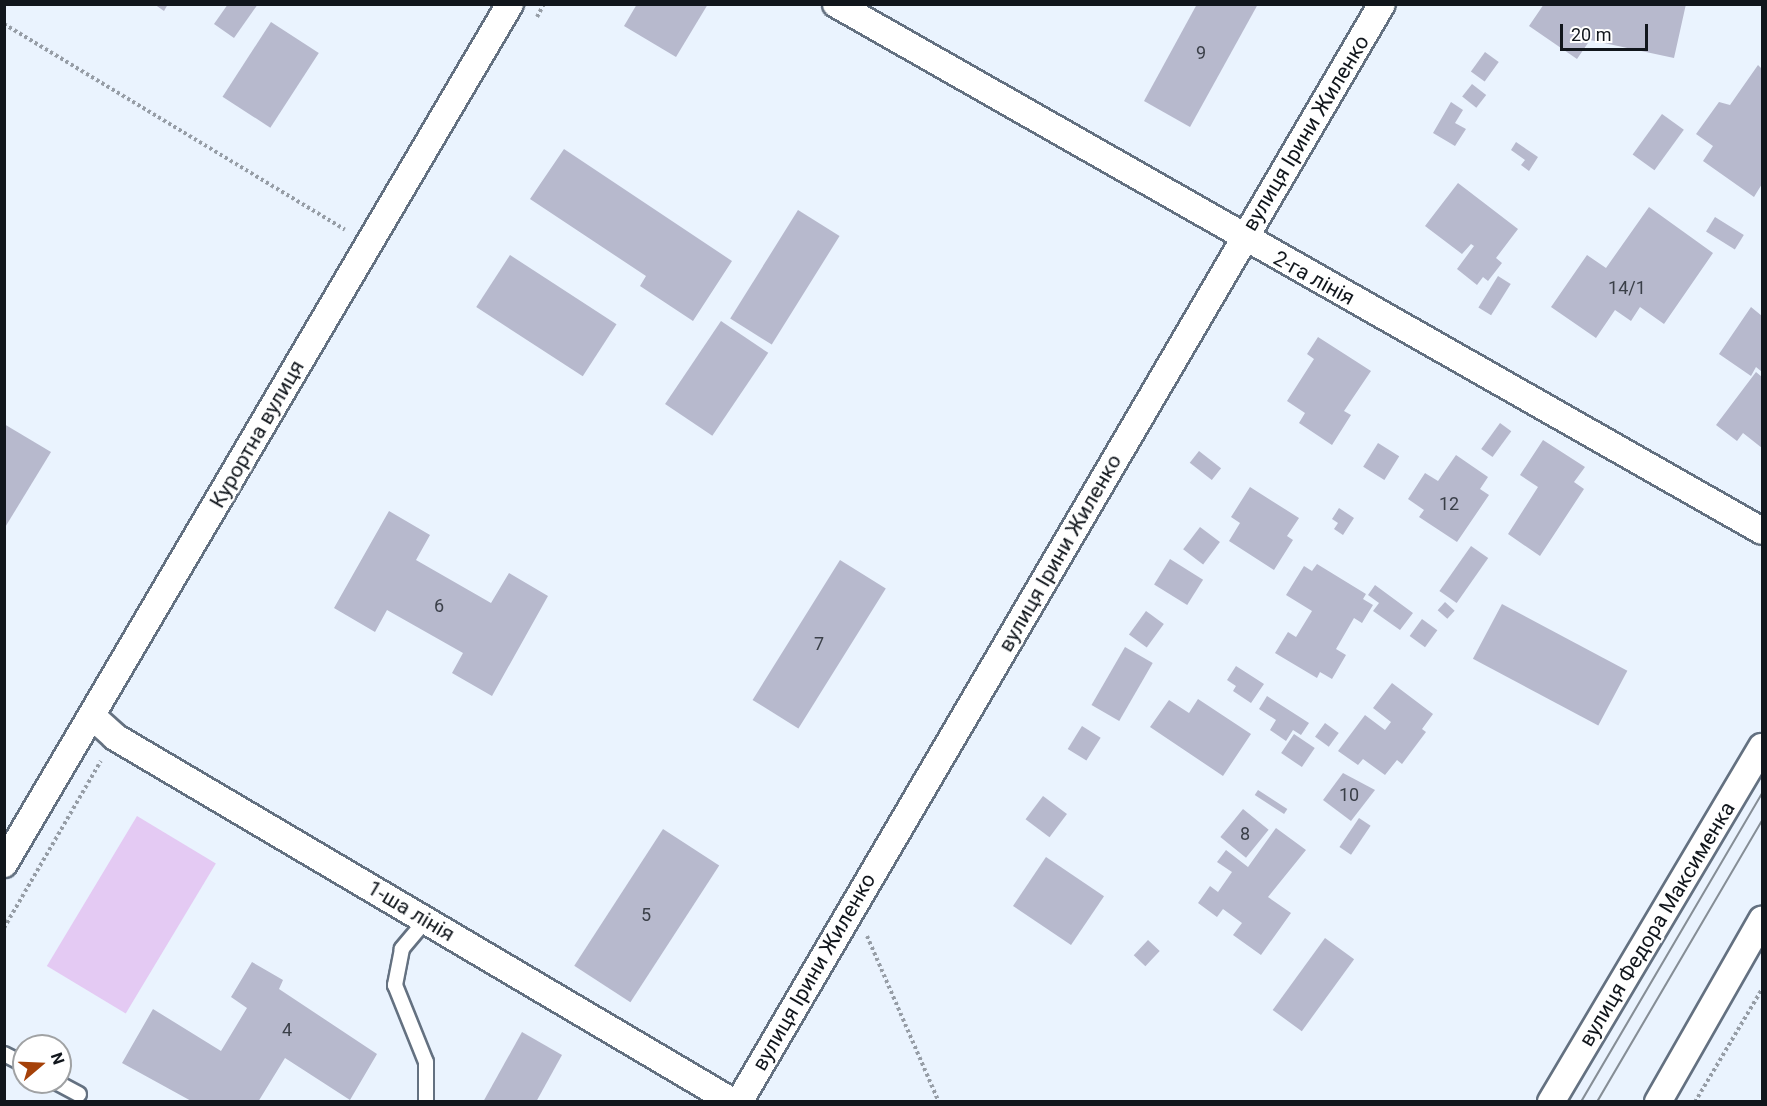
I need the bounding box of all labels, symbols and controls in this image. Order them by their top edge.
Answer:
scale bar [1563,12,1652,50]
text: 20 m [1571,24,1611,45]
street label: вулиця Ірини Жиленко [1238,31,1374,235]
house number: 9 [1196,42,1206,64]
street label: 2-га лінія [1269,245,1359,311]
house number: 14/1 [1608,277,1646,299]
street label: Курортна вулиця [204,356,310,512]
street label: вулиця Ірини Жиленко [993,450,1127,656]
house number: 12 [1439,493,1459,515]
house number: 6 [434,595,444,617]
house number: 7 [814,633,824,655]
house number: 10 [1339,784,1359,806]
street label: вулиця Федора Максименка [1574,797,1740,1051]
house number: 8 [1240,823,1250,845]
street label: вулиця Ірини Жиленко [747,869,881,1075]
street label: 1-ша лінія [363,875,459,947]
house number: 5 [641,904,651,926]
house number: 4 [282,1019,292,1041]
north arrow [12,1034,72,1094]
text: N [47,1050,68,1067]

